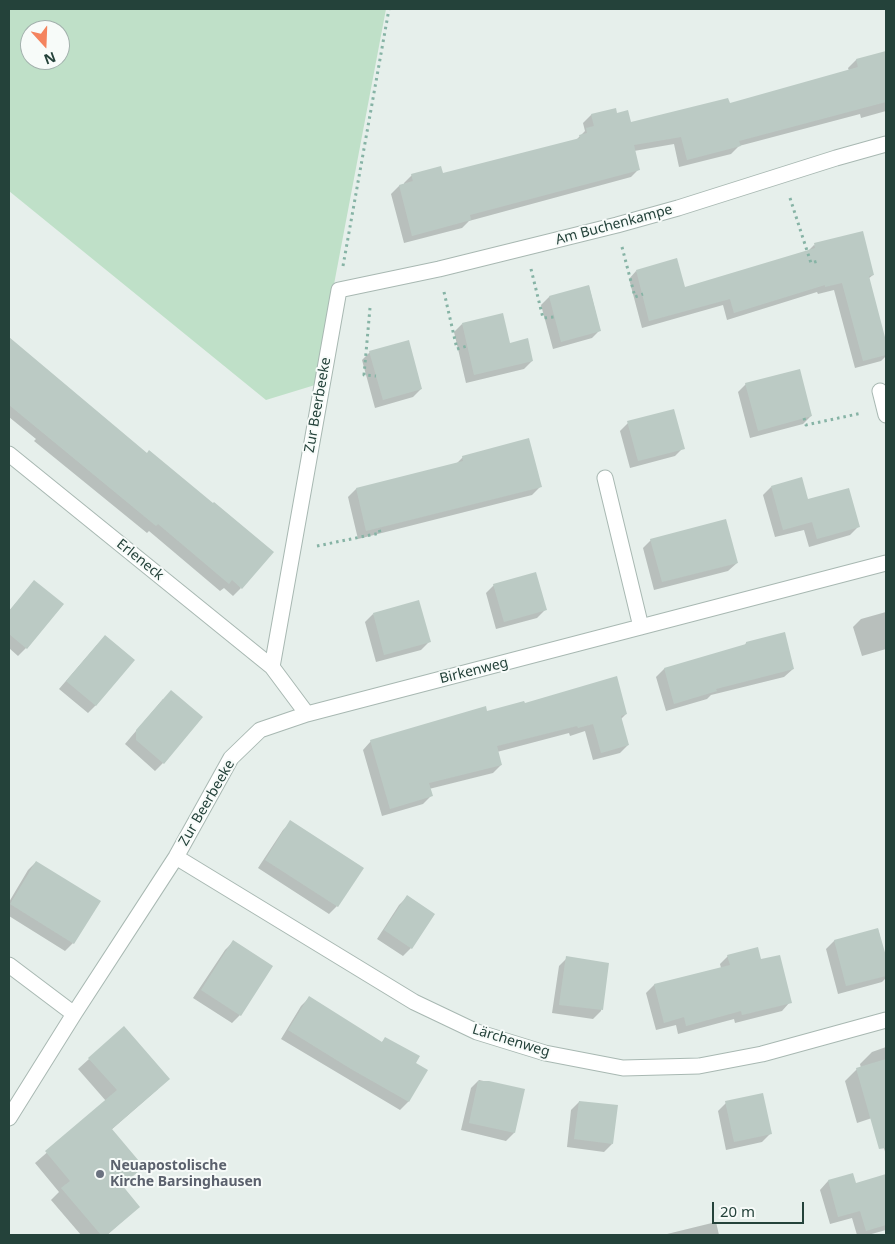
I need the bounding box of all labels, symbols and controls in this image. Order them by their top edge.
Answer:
north arrow [20,20,70,70]
text: N [41,48,59,69]
street label: Am Buchenkampe [554,201,674,249]
street label: Zur Beerbeeke [301,356,335,454]
street label: Erleneck [113,536,167,584]
street label: Birkenweg [438,654,510,688]
street label: Zur Beerbeeke [176,757,238,849]
street label: Lärchenweg [470,1021,552,1061]
place label: Neuapostolische Kirche Barsinghausen [110,1158,262,1190]
marker: Neuapostolische Kirche Barsinghausen [94,1168,106,1180]
scale bar [715,1192,808,1224]
text: 20 m [720,1201,755,1221]

